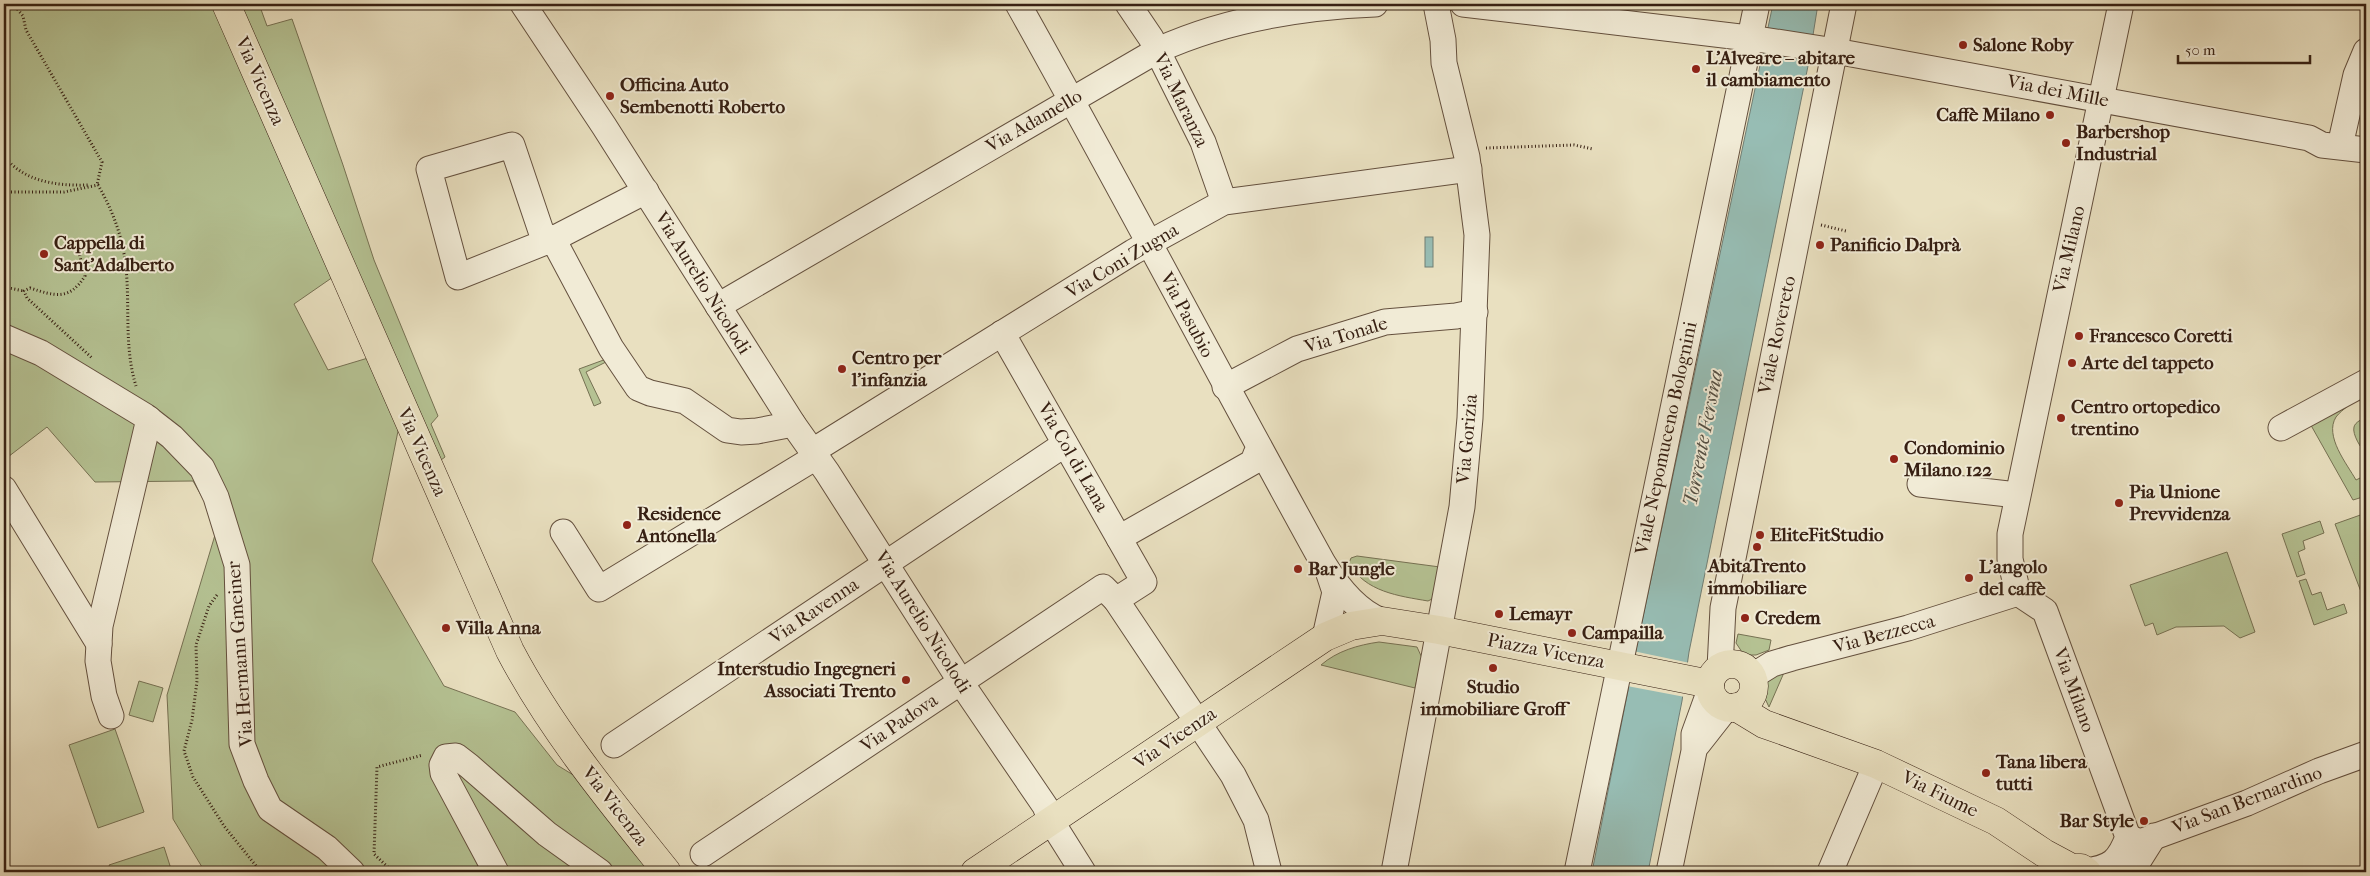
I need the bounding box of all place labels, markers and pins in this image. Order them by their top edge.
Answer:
place label: Salone Roby [1973,34,2074,56]
marker: Salone Roby [1957,39,1969,51]
place label: L’Alveare – abitare il cambiamento [1705,47,1856,91]
marker: L’Alveare – abitare il cambiamento [1690,63,1702,75]
place label: Officina Auto Sembenotti Roberto [620,74,785,118]
marker: Officina Auto Sembenotti Roberto [604,90,616,102]
place label: Caffè Milano [1936,104,2040,126]
marker: Caffè Milano [2044,109,2056,121]
place label: Barbershop Industrial [2076,121,2170,165]
marker: Barbershop Industrial [2060,137,2072,149]
place label: Cappella di Sant'Adalberto [54,232,174,276]
place label: Panificio Dalprà [1830,234,1962,256]
marker: Panificio Dalprà [1814,239,1826,251]
marker: Cappella di Sant'Adalberto [38,248,50,260]
place label: Francesco Coretti [2088,325,2233,347]
marker: Francesco Coretti [2073,330,2085,342]
place label: Centro per l'infanzia [851,347,942,391]
place label: Arte del tappeto [2081,352,2214,374]
marker: Arte del tappeto [2066,357,2078,369]
marker: Centro per l'infanzia [836,363,848,375]
place label: Centro ortopedico trentino [2070,396,2221,440]
marker: Centro ortopedico trentino [2055,412,2067,424]
place label: Condominio Milano 122 [1903,437,2005,481]
marker: Condominio Milano 122 [1888,453,1900,465]
place label: Pia Unione Prevvidenza [2129,481,2231,525]
marker: Pia Unione Prevvidenza [2113,497,2125,509]
place label: Residence Antonella [636,503,721,547]
marker: Residence Antonella [621,519,633,531]
place label: EliteFitStudio [1770,524,1884,546]
marker: EliteFitStudio [1754,529,1766,541]
marker: AbitaTrento immobiliare [1751,541,1763,553]
place label: AbitaTrento immobiliare [1706,555,1807,599]
place label: L'angolo del caffè [1979,556,2048,600]
place label: Bar Jungle [1308,558,1395,580]
marker: Bar Jungle [1292,563,1304,575]
marker: L'angolo del caffè [1963,572,1975,584]
place label: Lemayr [1509,603,1573,625]
place label: Credem [1755,607,1821,629]
marker: Lemayr [1493,608,1505,620]
marker: Credem [1739,612,1751,624]
place label: Villa Anna [455,617,542,639]
marker: Villa Anna [440,622,452,634]
place label: Campailla [1582,622,1665,644]
marker: Campailla [1566,627,1578,639]
place label: Interstudio Ingegneri Associati Trento [717,658,896,702]
marker: Studio immobiliare Groff [1487,662,1499,674]
marker: Interstudio Ingegneri Associati Trento [900,674,912,686]
place label: Studio immobiliare Groff [1419,676,1571,720]
place label: Tana libera tutti [1995,751,2088,795]
marker: Tana libera tutti [1980,767,1992,779]
place label: Bar Style [2060,810,2135,832]
marker: Bar Style [2138,815,2150,827]

